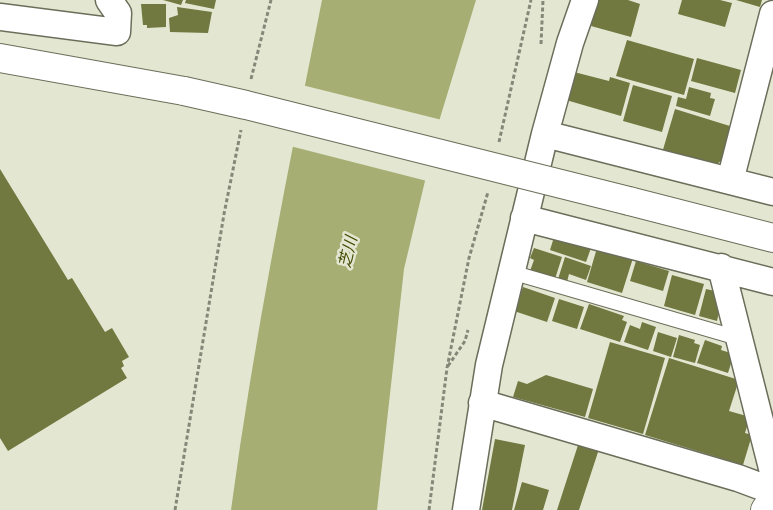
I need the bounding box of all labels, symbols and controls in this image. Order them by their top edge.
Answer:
water label: 芝川 [335,234,361,270]

